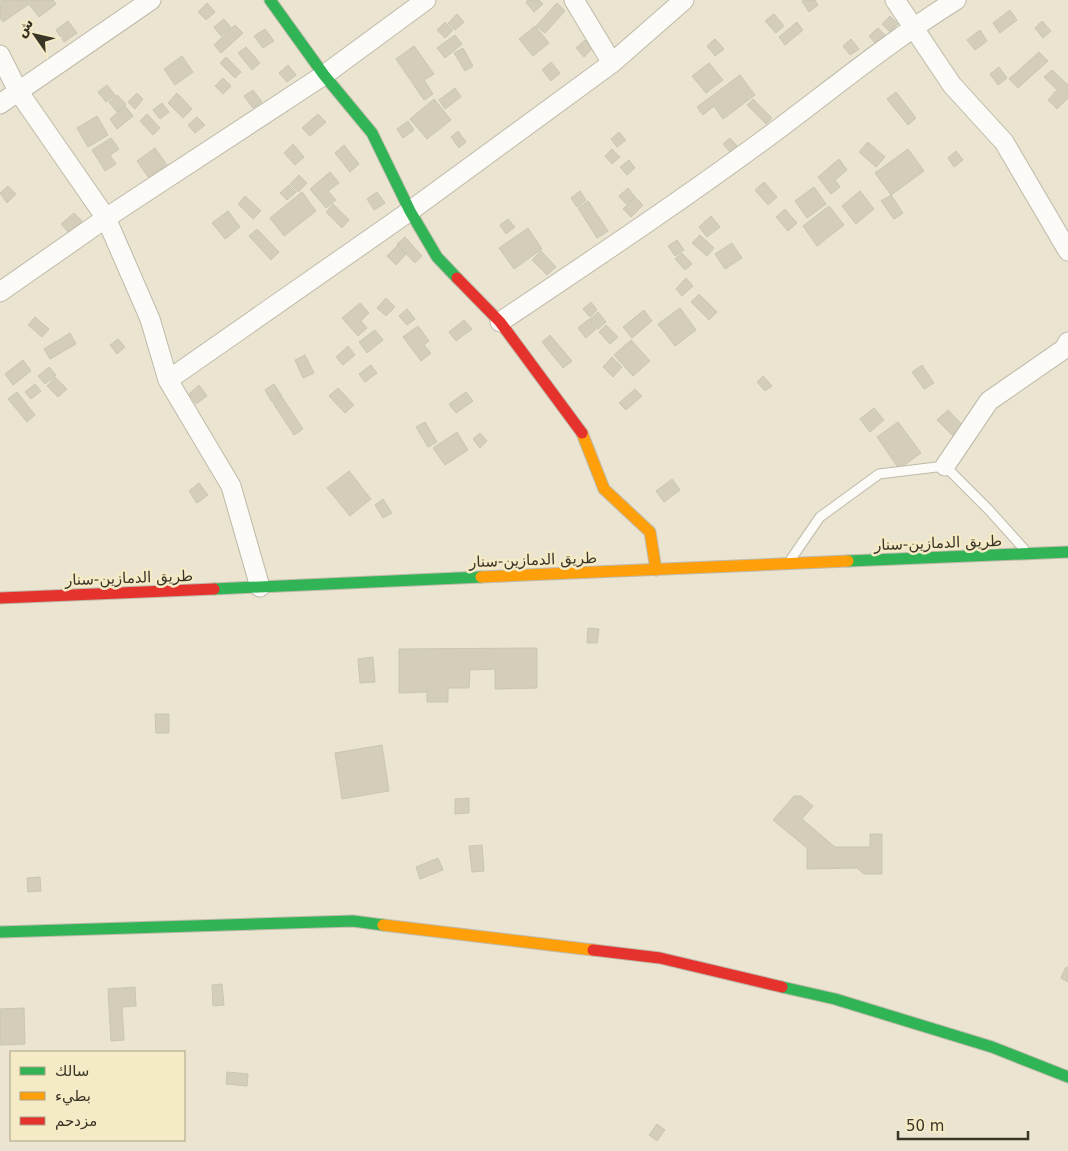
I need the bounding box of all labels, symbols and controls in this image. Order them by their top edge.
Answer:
north arrow [10,10,60,60]
text: ش [12,15,36,40]
street label: طريق الدمازين-سنار [873,532,1002,554]
street label: طريق الدمازين-سنار [468,549,597,571]
street label: طريق الدمازين-سنار [64,567,193,589]
legend [10,1051,185,1141]
text: سالك [55,1062,89,1080]
text: بطيء [55,1087,91,1106]
scale bar [898,1108,1028,1140]
text: مزدحم [55,1112,97,1130]
text: 50 m [906,1117,944,1135]

